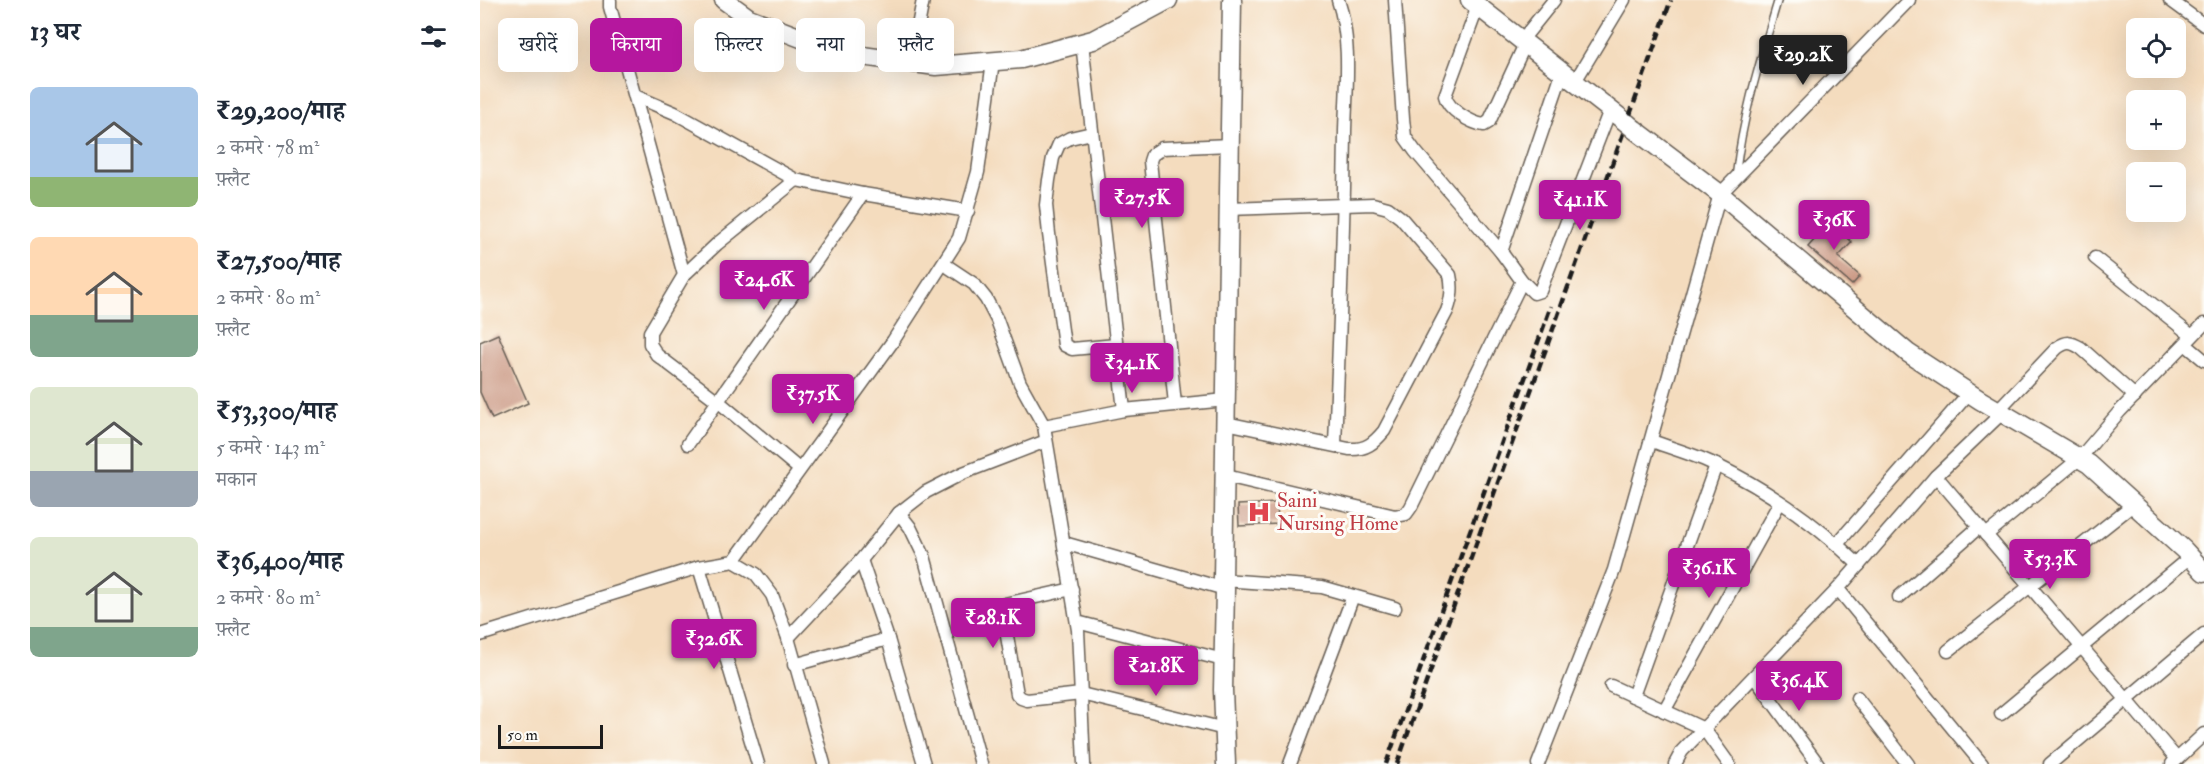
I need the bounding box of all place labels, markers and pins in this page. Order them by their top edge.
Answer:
pin: ₹29.2K [1754,35,1852,86]
pin: ₹27.5K [1093,178,1191,229]
pin: ₹41.1K [1531,180,1629,231]
pin: ₹36K [1798,200,1870,251]
pin: ₹24.6K [715,260,813,311]
pin: ₹34.1K [1083,343,1181,394]
pin: ₹37.5K [764,374,862,425]
place label: Saini Nursing Home [1277,488,1398,536]
hospital icon: Saini Nursing Home [1246,499,1272,525]
pin: ₹53.3K [2001,539,2099,590]
pin: ₹36.1K [1660,548,1758,599]
pin: ₹28.1K [944,598,1042,649]
pin: ₹32.6K [665,619,763,670]
pin: ₹21.8K [1107,646,1205,697]
pin: ₹36.4K [1750,661,1848,712]

